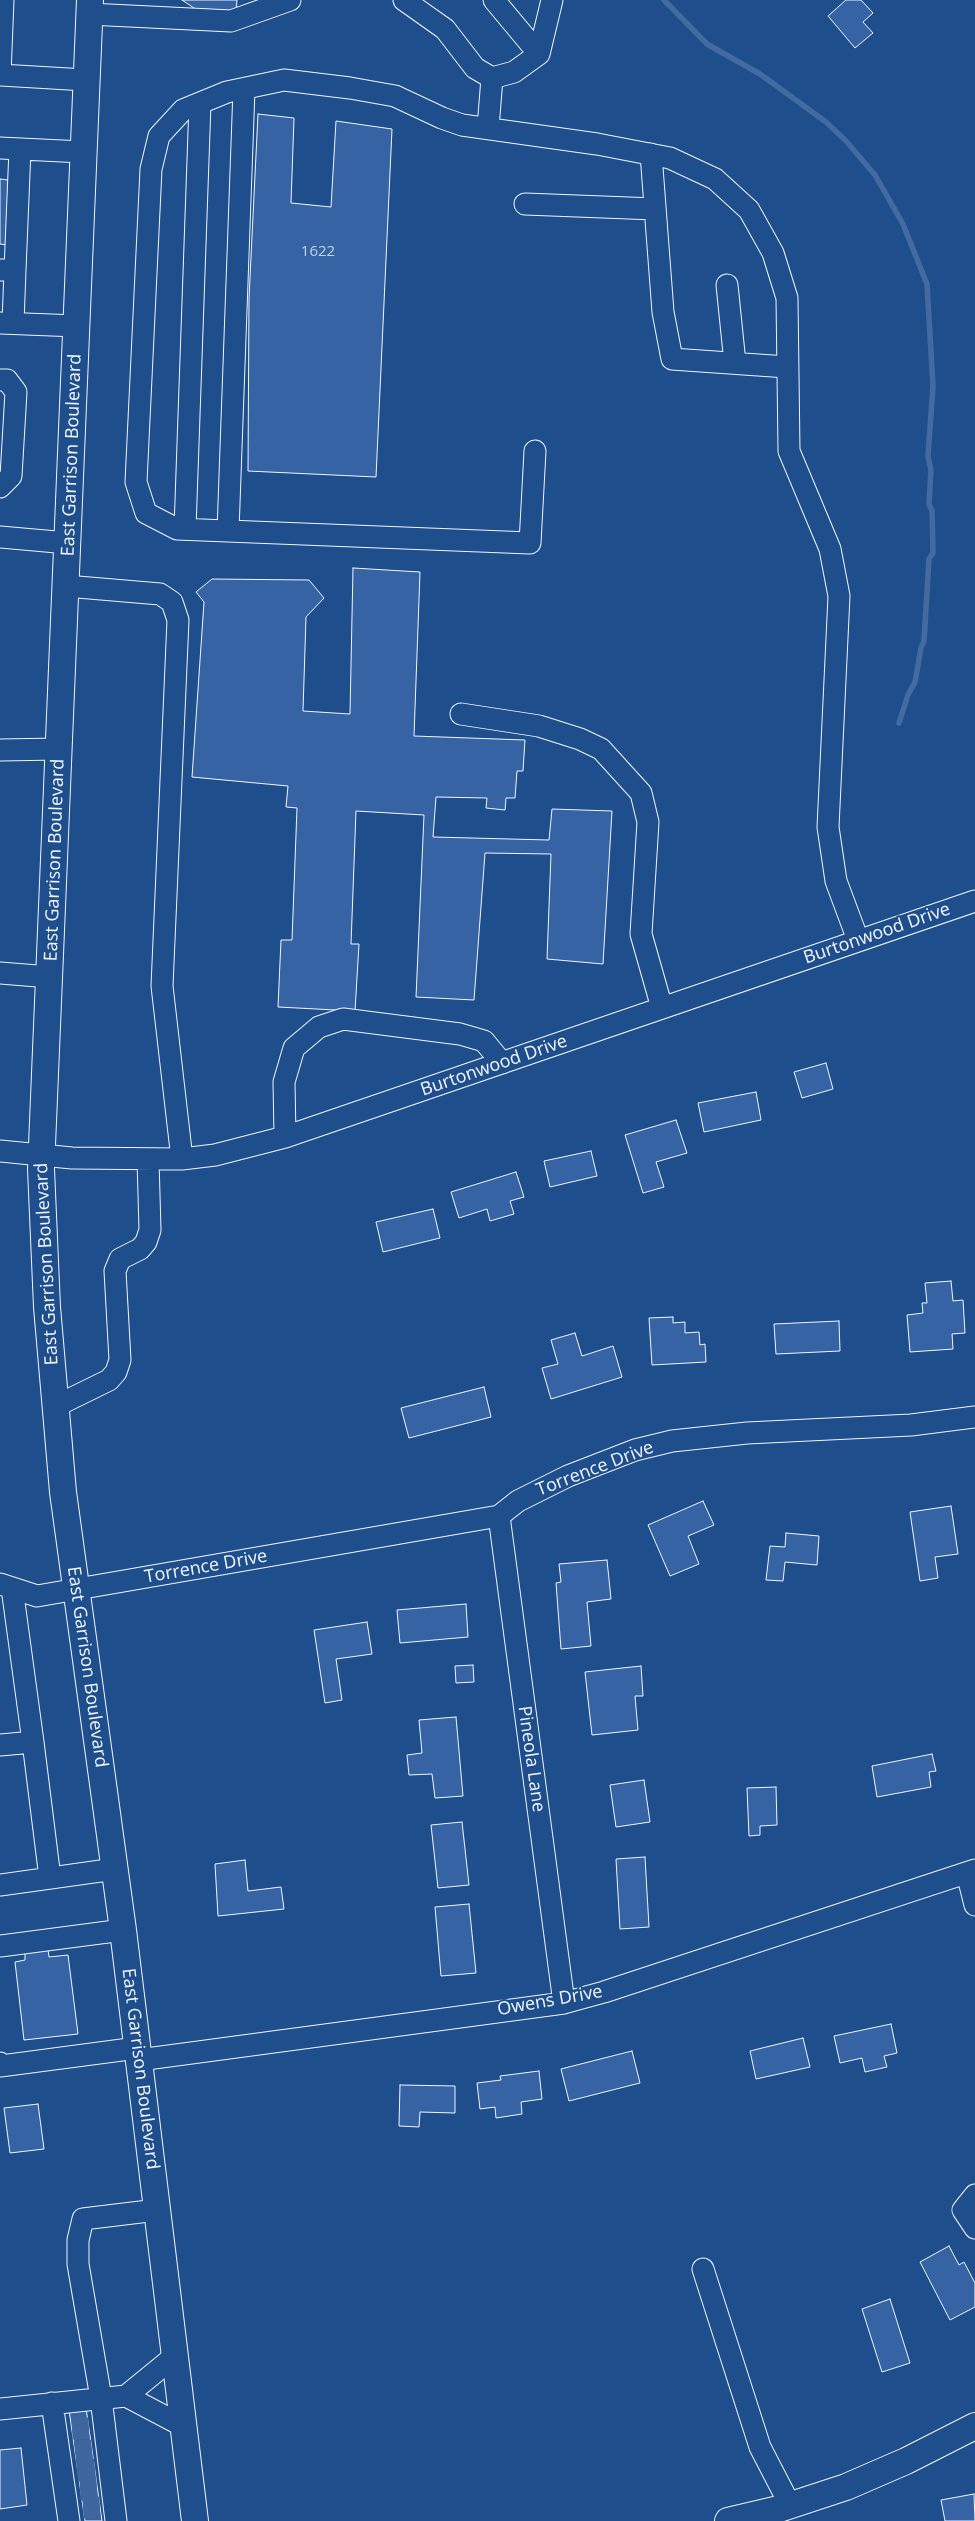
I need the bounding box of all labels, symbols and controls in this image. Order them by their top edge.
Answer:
house number: 1622 [301,243,335,261]
street label: East Garrison Boulevard [58,353,86,557]
street label: East Garrison Boulevard [41,758,69,962]
street label: Burtonwood Drive [801,899,953,969]
street label: Burtonwood Drive [418,1031,570,1101]
street label: East Garrison Boulevard [31,1162,63,1366]
street label: Torrence Drive [533,1437,657,1501]
street label: Torrence Drive [143,1546,269,1588]
street label: East Garrison Boulevard [62,1565,112,1769]
street label: Pineola Lane [513,1704,549,1814]
street label: East Garrison Boulevard [117,1967,163,2171]
street label: Owens Drive [496,1981,604,2021]

